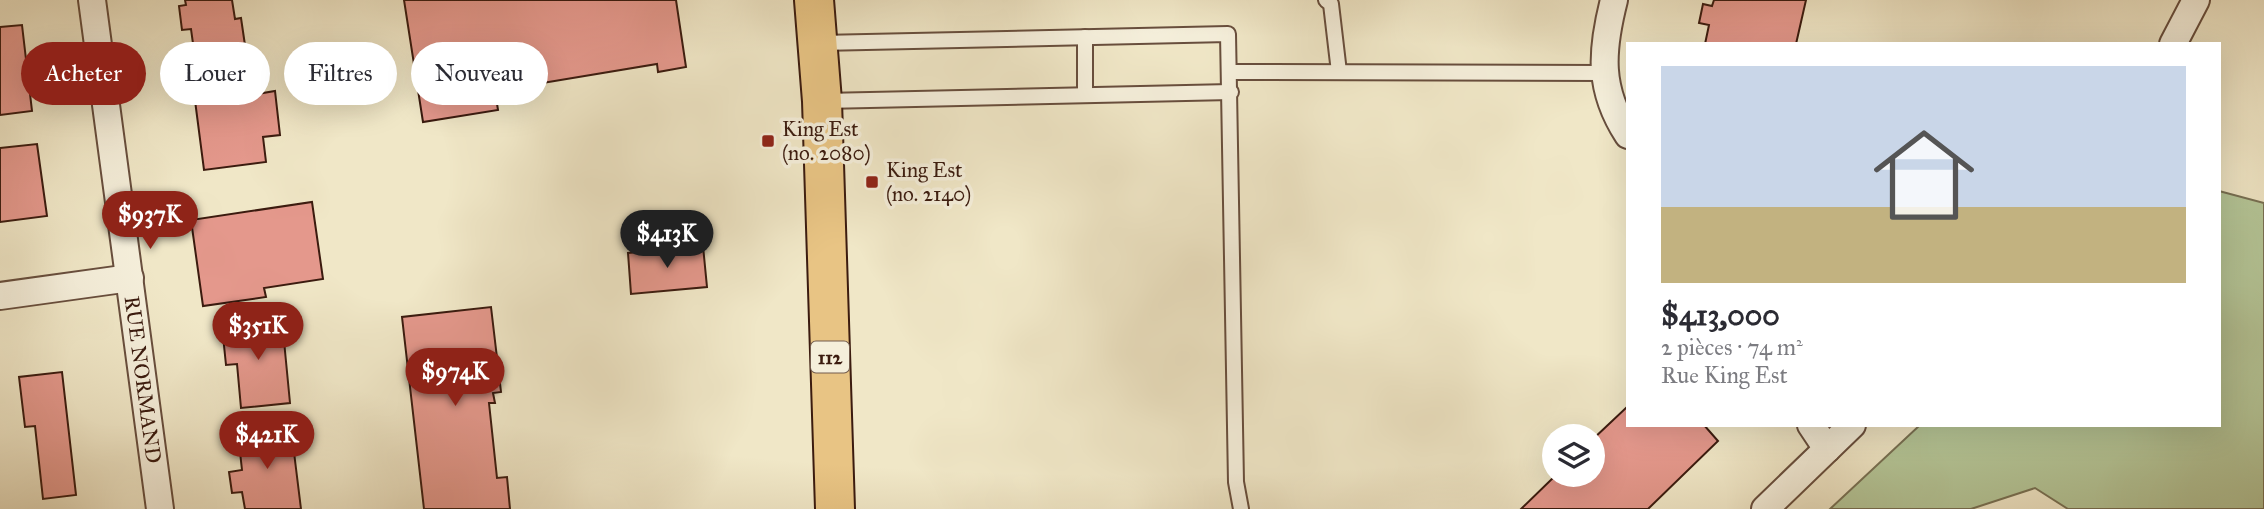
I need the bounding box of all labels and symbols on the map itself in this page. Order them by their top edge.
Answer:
place label: King Est (no. 2080) [782,116,871,166]
marker: King Est (no. 2080) [760,133,776,149]
place label: King Est (no. 2140) [886,157,971,207]
marker: King Est (no. 2140) [864,174,880,190]
pin: $937K [101,191,199,251]
pin: $413K [618,210,716,270]
street label: RUE NORMAND [119,294,167,465]
pin: $351K [209,302,307,362]
road number: 112 [811,342,849,372]
pin: $974K [406,348,504,408]
pin: $421K [218,412,316,471]

